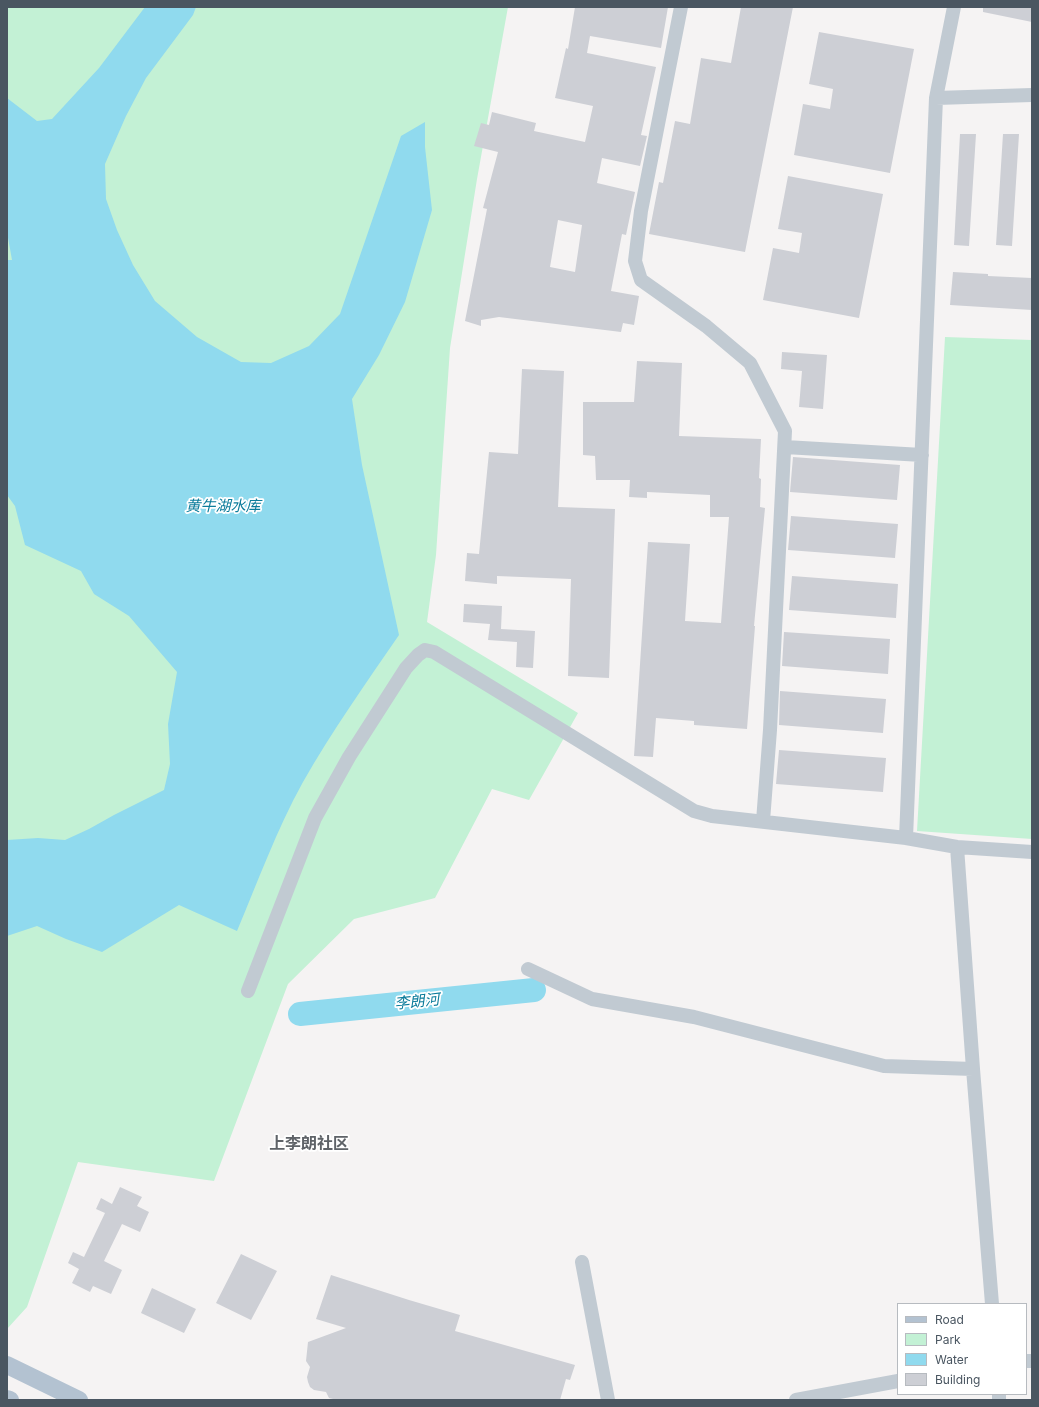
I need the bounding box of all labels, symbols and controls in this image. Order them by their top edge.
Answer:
water label: 黄牛湖水库 [186,497,260,515]
water label: 李朗河 [394,991,440,1013]
district label: 上李朗社区 [269,1134,349,1154]
legend [897,1303,1027,1395]
text: Road [935,1312,964,1327]
text: Park [935,1332,961,1347]
text: Water [935,1352,968,1367]
text: Building [935,1372,980,1387]

